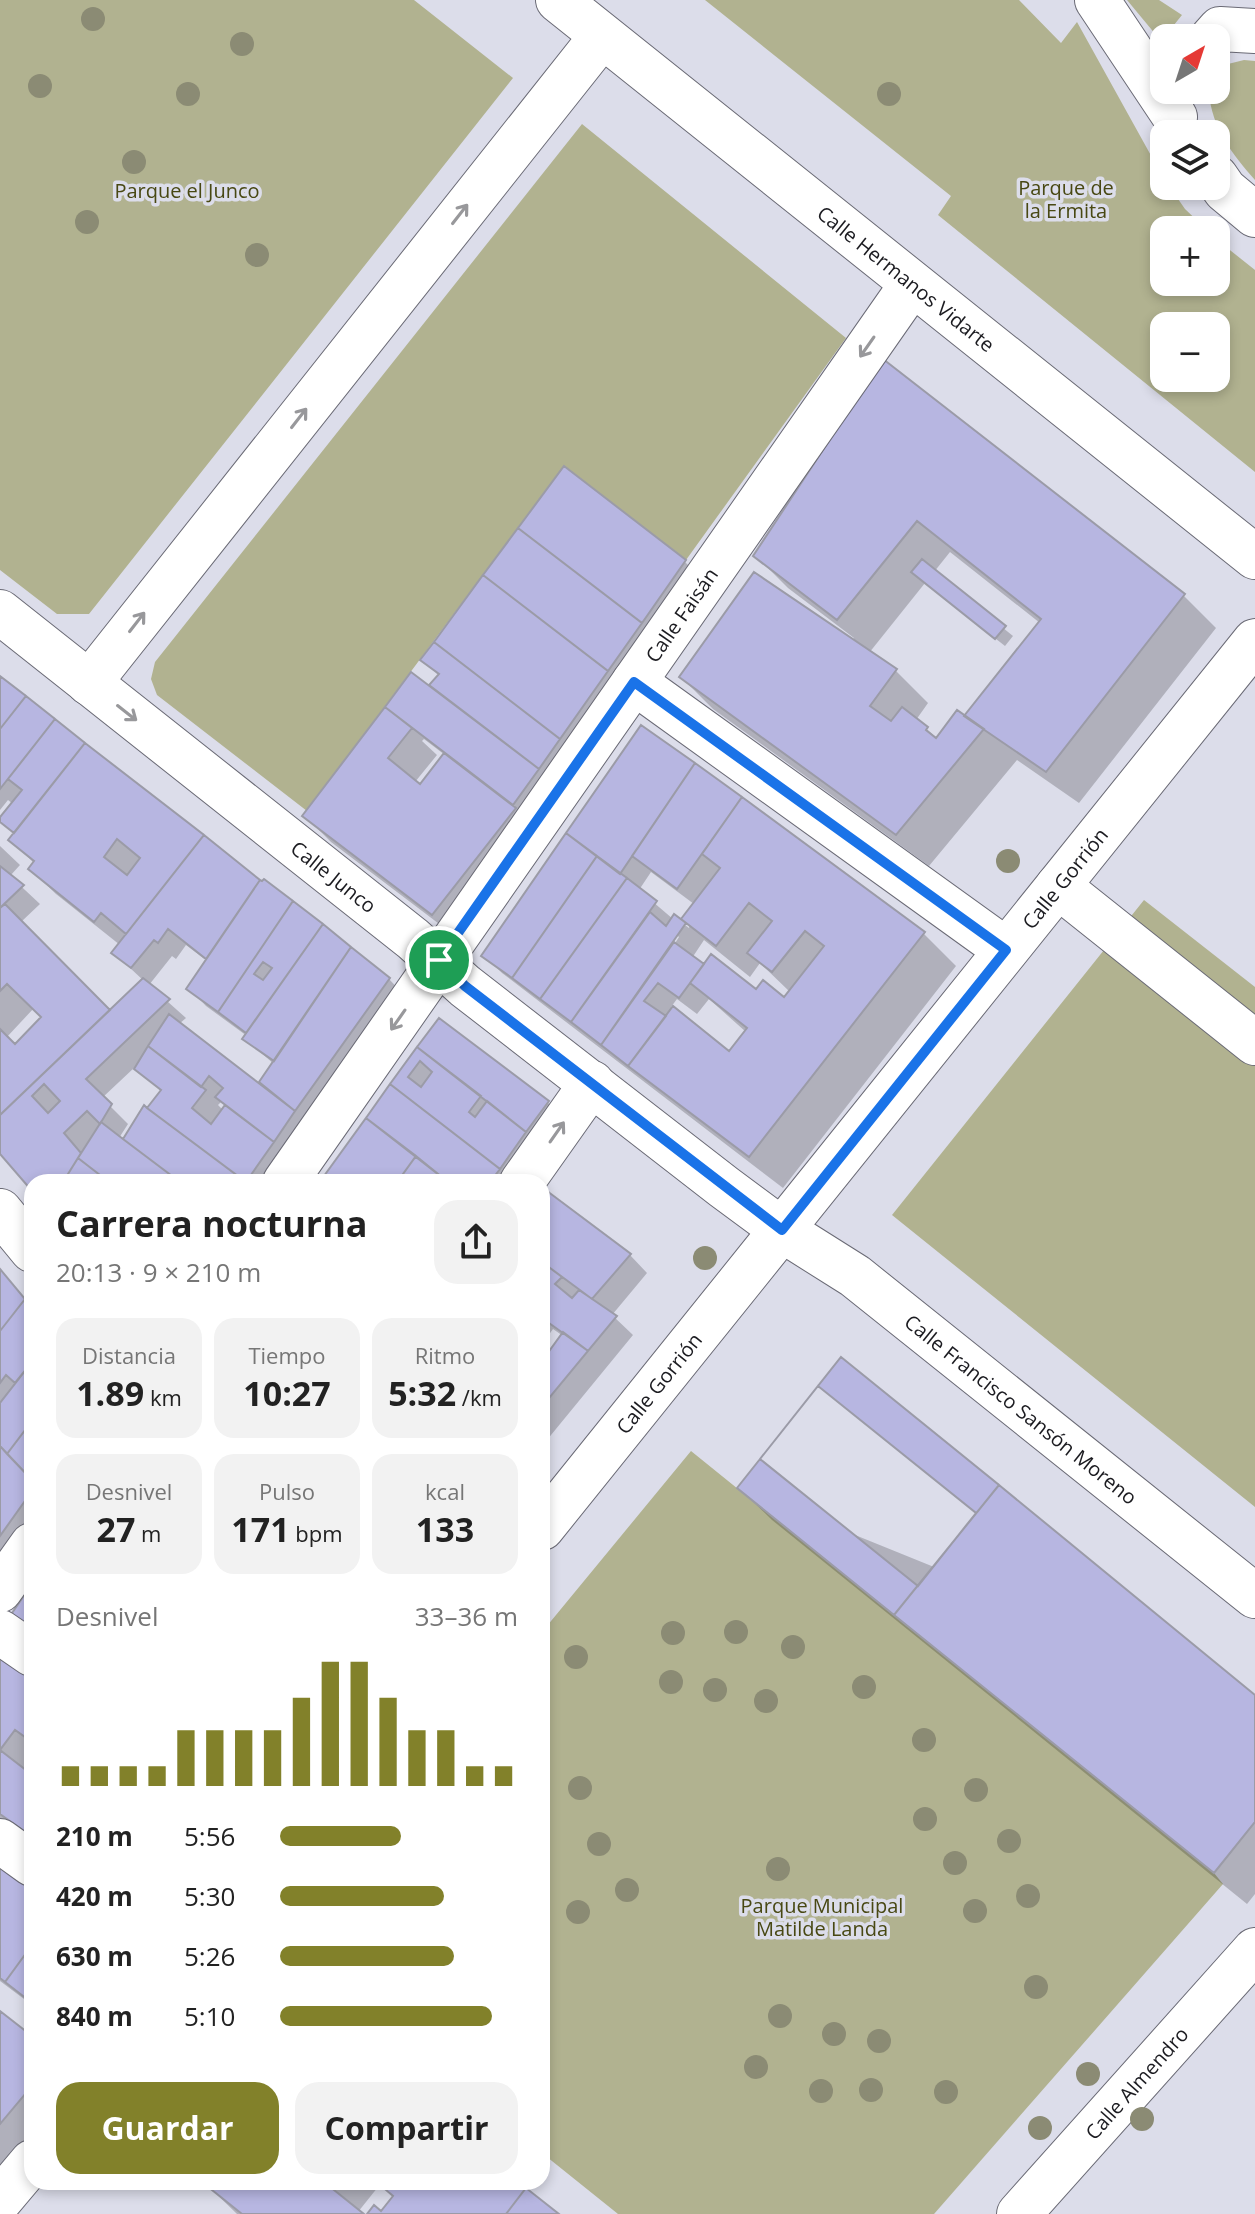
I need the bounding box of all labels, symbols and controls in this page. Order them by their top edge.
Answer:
north arrow [1150,24,1230,104]
map controls [1150,24,1230,392]
button: layers [1150,120,1230,200]
park label: Parque de la Ermita [1018,174,1114,224]
park label: Parque el Junco [114,177,260,204]
street label: Calle Hermanos Vidarte [812,199,1001,358]
one-way arrow [452,204,469,225]
button: + [1150,216,1230,296]
button: − [1150,312,1230,392]
one-way arrow [859,336,875,358]
one-way arrow [290,408,307,429]
street label: Calle Faisán [639,562,724,667]
one-way arrow [129,612,146,633]
one-way arrow [116,704,137,721]
street label: Calle Gorrión [1016,822,1113,934]
street label: Calle Junco [286,834,382,919]
pin [405,926,473,994]
icon: arrive [417,938,461,982]
one-way arrow [390,1008,406,1030]
one-way arrow [549,1122,565,1144]
text: Carrera nocturna [56,1199,368,1248]
button: share [434,1200,518,1284]
text: 20:13 · 9 × 210 m [56,1254,261,1290]
street label: Calle Francisco Sansón Moreno [899,1308,1143,1510]
street label: Calle Gorrión [610,1327,707,1439]
text: Distancia [82,1340,176,1370]
text: Tiempo [248,1340,326,1370]
text: Ritmo [415,1340,475,1370]
text: 1.89 [76,1370,144,1416]
text: 10:27 [243,1370,331,1416]
text: 5:32 [388,1370,456,1416]
text: km [144,1382,182,1412]
text: /km [456,1382,502,1412]
text: Desnivel [86,1476,172,1506]
text: Pulso [259,1476,315,1506]
text: kcal [425,1476,465,1506]
text: 27 [97,1506,135,1552]
text: 171 [231,1506,290,1552]
text: 133 [416,1506,474,1552]
text: m [135,1518,161,1548]
text: bpm [290,1518,343,1548]
text: Desnivel [56,1598,159,1634]
text: 33–36 m [415,1598,518,1634]
text: 210 m [56,1818,133,1854]
text: 5:56 [184,1818,235,1854]
text: 420 m [56,1878,133,1914]
text: 5:30 [184,1878,235,1914]
park label: Parque Municipal Matilde Landa [741,1892,903,1942]
text: 630 m [56,1938,133,1974]
text: 5:26 [184,1938,235,1974]
text: 840 m [56,1998,133,2034]
text: 5:10 [184,1998,235,2034]
street label: Calle Almendro [1079,2021,1194,2145]
button: Guardar [56,2082,279,2174]
button: Compartir [295,2082,518,2174]

